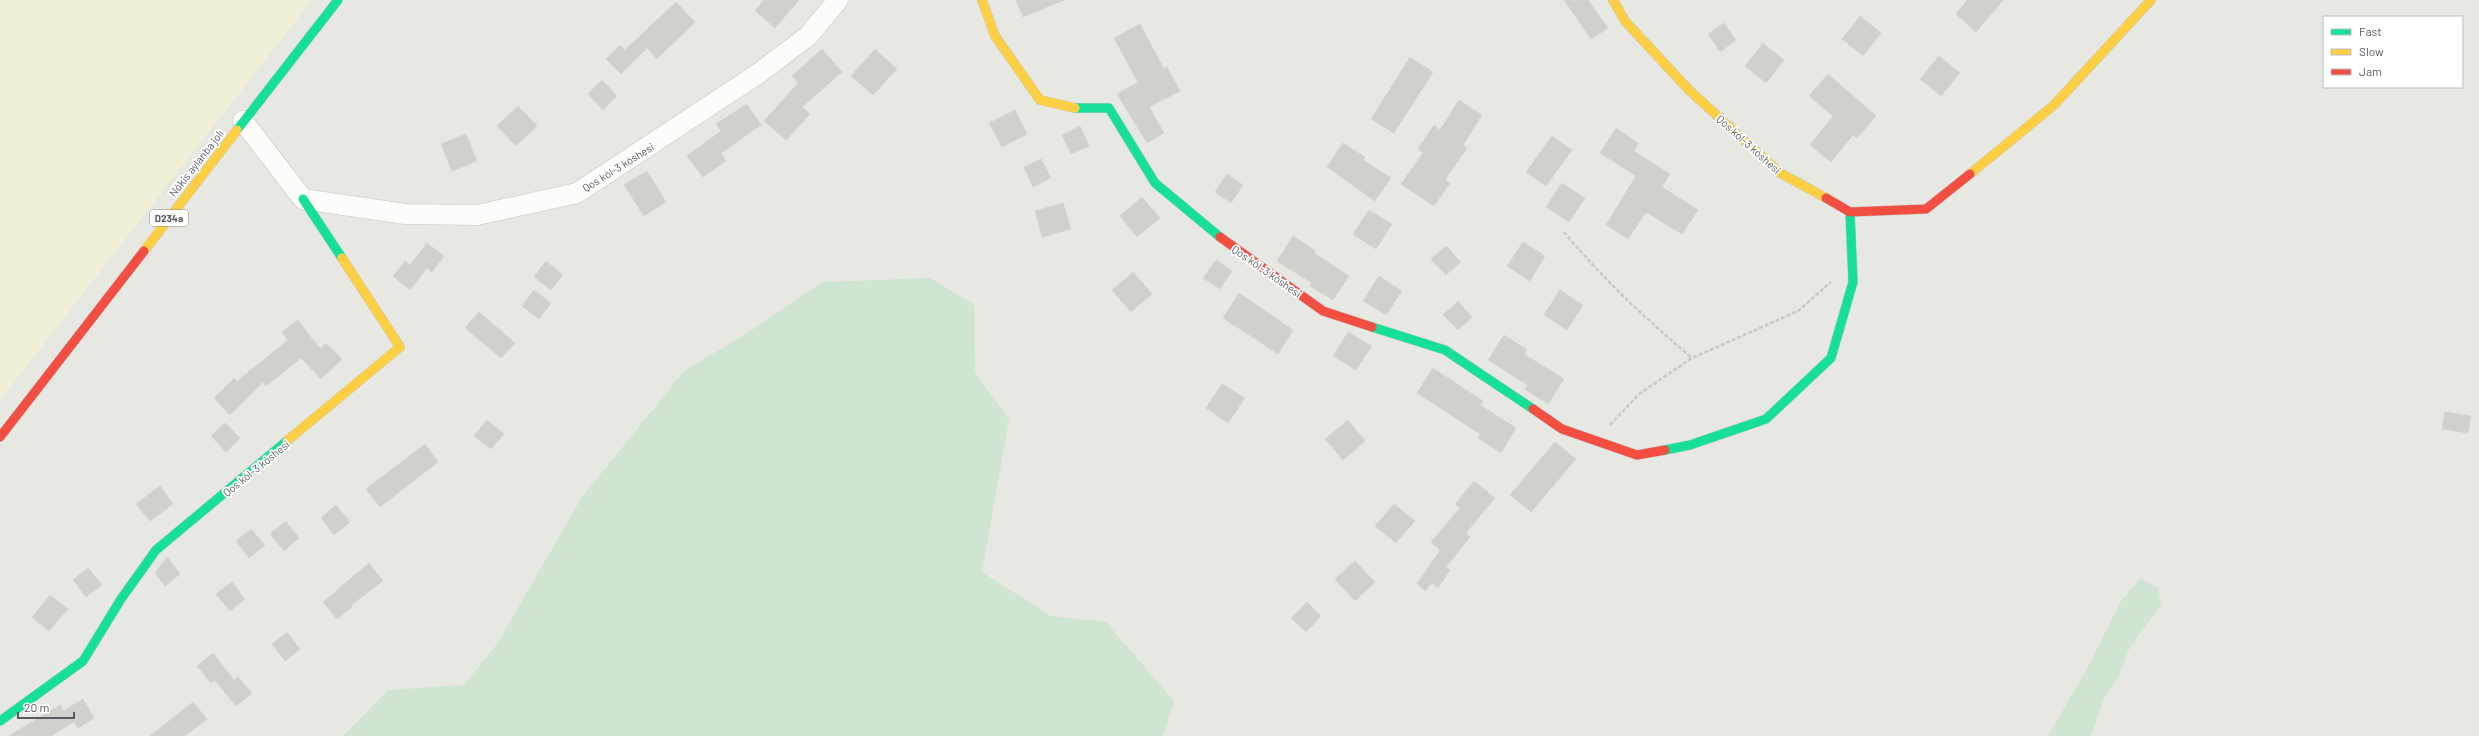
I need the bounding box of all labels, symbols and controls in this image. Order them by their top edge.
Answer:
legend [2323,16,2463,88]
text: Fast [2359,24,2382,38]
text: Slow [2359,44,2384,58]
text: Jam [2359,64,2382,78]
street label: Qos kól-3 kóshesi [1714,112,1784,176]
street label: Nókis aylanba jolı [166,127,226,199]
street label: Qos kól-3 kóshesi [580,140,656,194]
road number: D234a [150,210,188,226]
street label: Qos kól-3 kóshesi [1230,242,1304,300]
street label: Qos kól-3 kóshesi [220,437,292,499]
scale bar [18,694,74,720]
text: 20 m [24,700,50,714]

